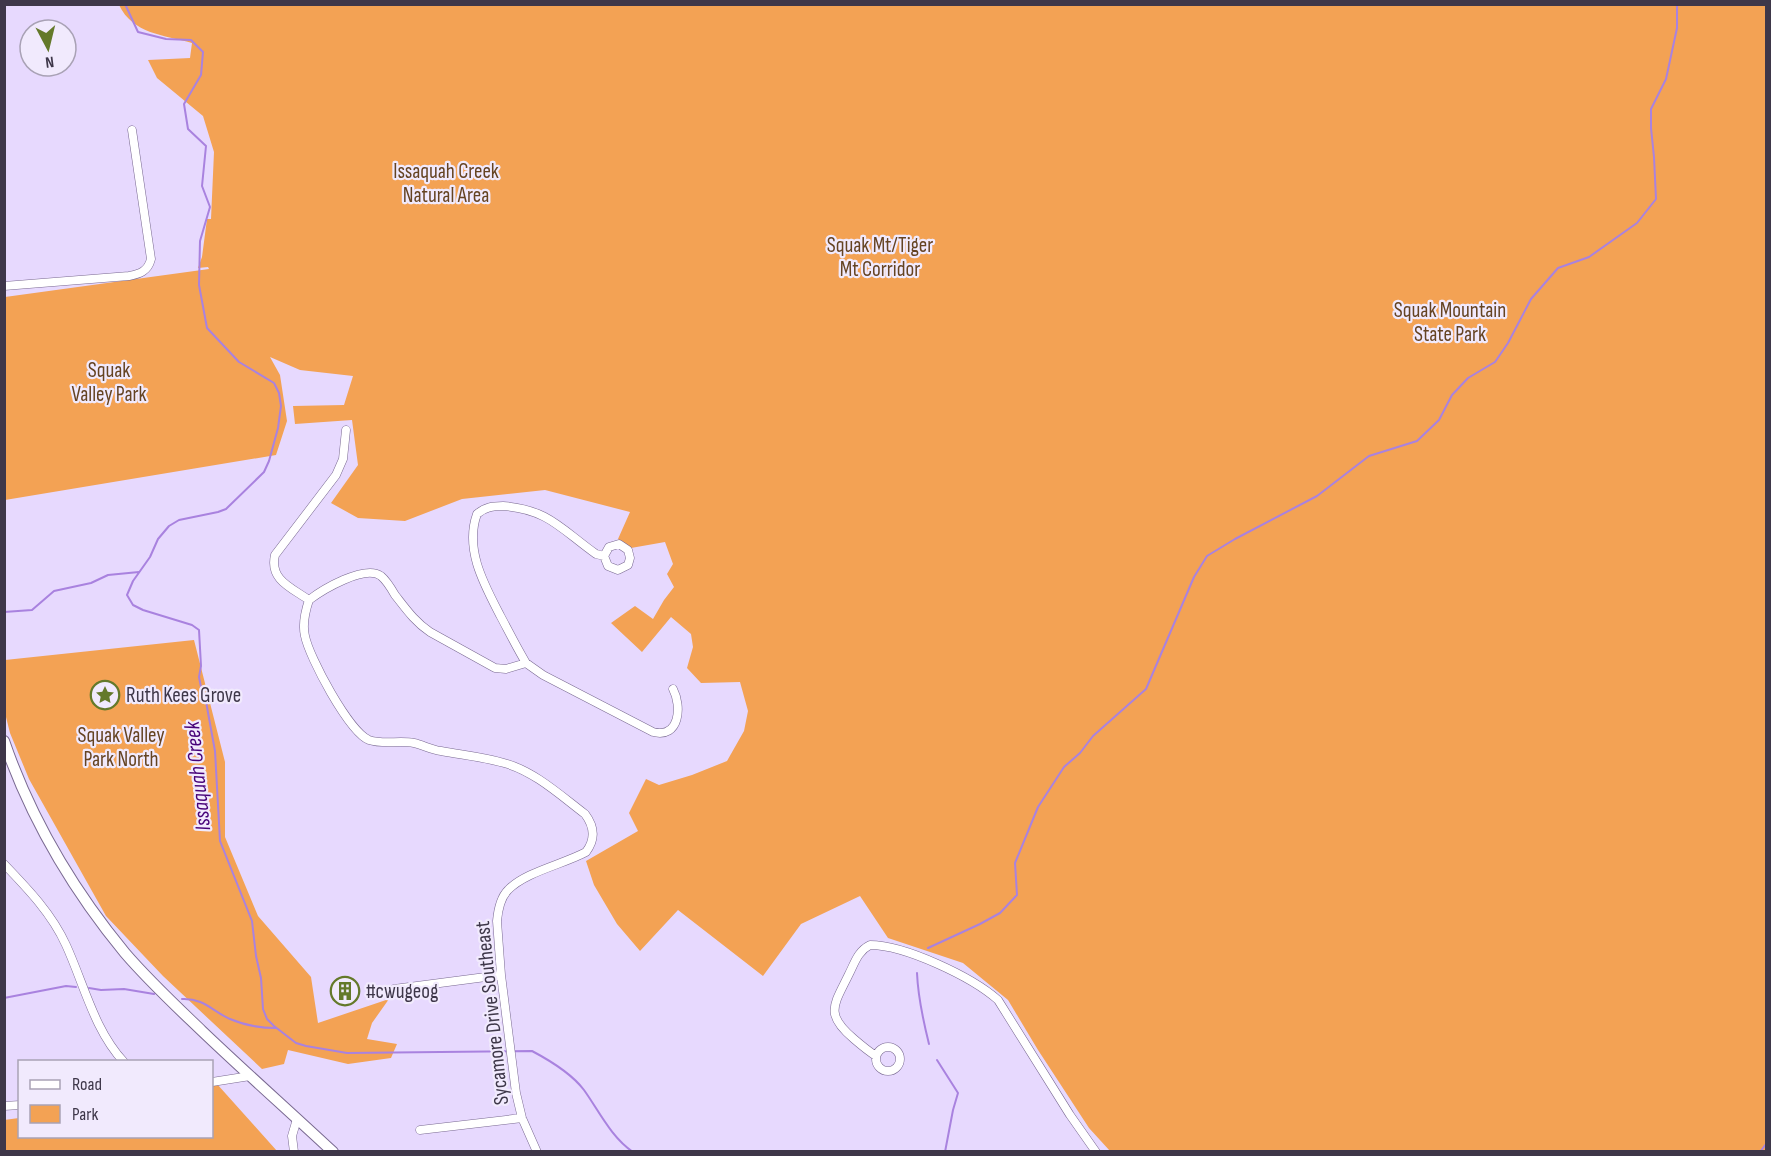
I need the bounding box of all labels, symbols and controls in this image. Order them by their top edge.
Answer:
north arrow [18,18,78,78]
text: N [44,51,55,71]
park label: Issaquah Creek Natural Area [393,159,499,208]
park label: Squak Mt/Tiger Mt Corridor [827,233,933,282]
park label: Squak Mountain State Park [1394,298,1506,347]
park label: Squak Valley Park [71,358,147,407]
place icon: Ruth Kees Grove [89,679,121,711]
place label: Ruth Kees Grove [126,683,241,708]
water label: Issaquah Creek [179,719,217,832]
park label: Squak Valley Park North [77,723,165,772]
street label: Sycamore Drive Southeast [470,920,514,1106]
building icon: #cwugeog [329,975,361,1007]
place label: #cwugeog [366,979,438,1004]
legend [18,1060,213,1138]
text: Road [72,1074,102,1095]
text: Park [72,1104,98,1125]

